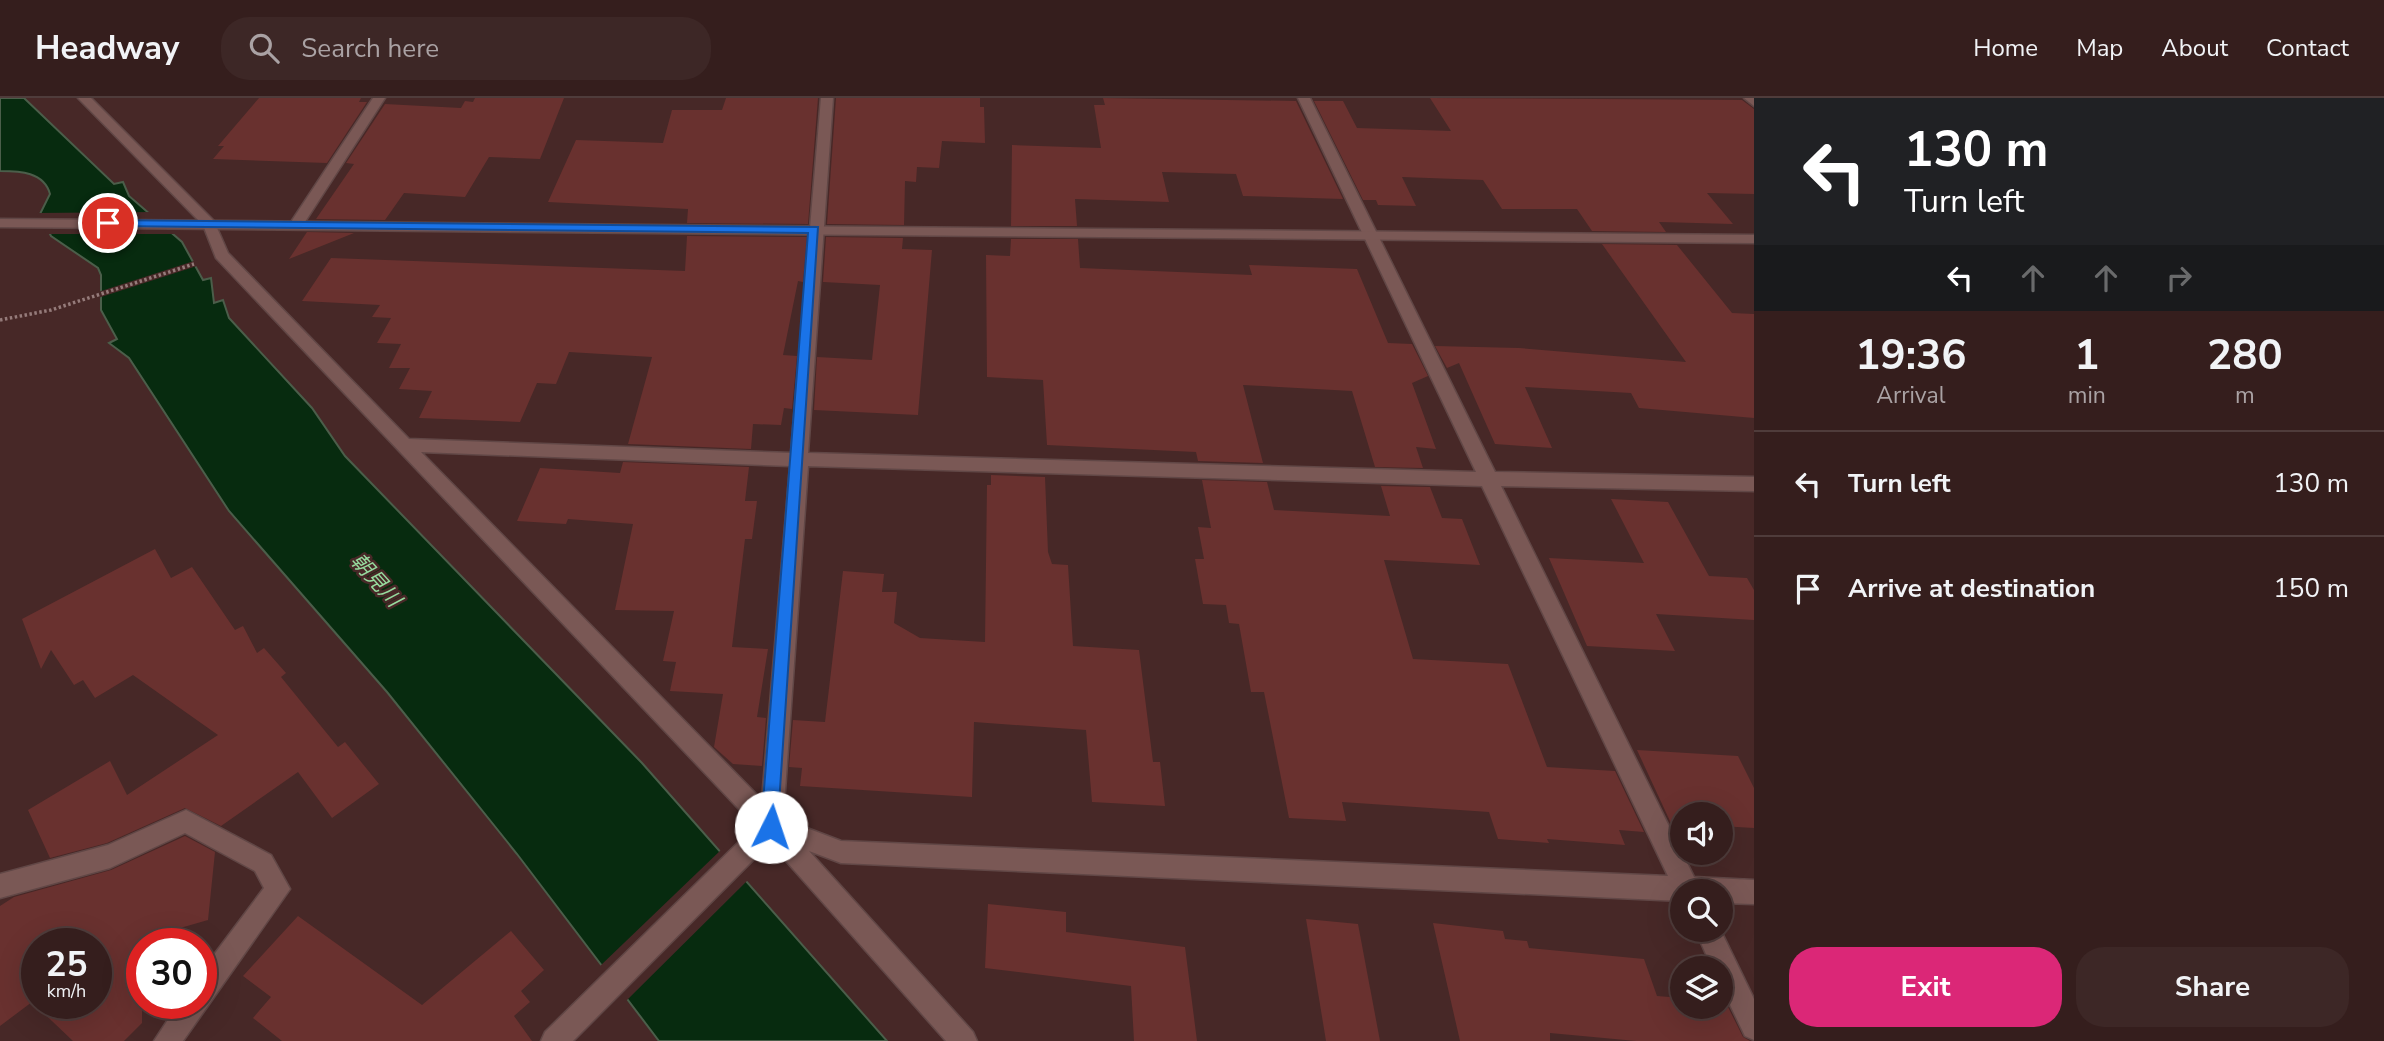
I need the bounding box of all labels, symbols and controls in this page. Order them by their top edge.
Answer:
search box [221,17,711,80]
text: Headway [35,26,179,71]
icon: search [245,29,283,67]
text: Search here [301,31,439,66]
text: Home [1973,32,2038,64]
text: Map [2076,32,2123,64]
text: About [2161,32,2228,64]
text: Contact [2266,32,2349,64]
text: 130 m [1904,116,2048,183]
icon: left [1789,126,1880,217]
text: Turn left [1904,180,2024,223]
pin [78,193,138,253]
icon: arrive [89,204,127,242]
icon: left [1941,259,1979,297]
icon: ahead [2014,259,2052,297]
icon: ahead [2087,259,2125,297]
icon: right [2160,259,2198,297]
text: 19:36 [1855,327,1966,384]
text: 1 [2074,327,2099,384]
text: 280 [2207,327,2283,384]
text: Arrival [1876,380,1945,411]
text: min [2068,380,2106,411]
text: m [2235,380,2255,411]
icon: left [1789,465,1827,503]
text: Turn left [1848,466,1951,501]
text: 130 m [2273,466,2349,501]
water label: 朝見川 [345,547,409,614]
icon: arrive [1789,570,1827,608]
text: Arrive at destination [1848,571,2095,606]
text: 150 m [2273,571,2349,606]
position arrow [734,790,808,864]
map controls [1670,802,1733,1019]
button: sound [1670,802,1733,865]
button: search [1670,879,1733,942]
speed limit sign: 30 [126,928,217,1019]
text: 25 [45,941,88,988]
button: Exit [1789,947,2062,1027]
button: Share [2076,947,2349,1027]
button: layers [1670,956,1733,1019]
text: km/h [47,979,86,1003]

